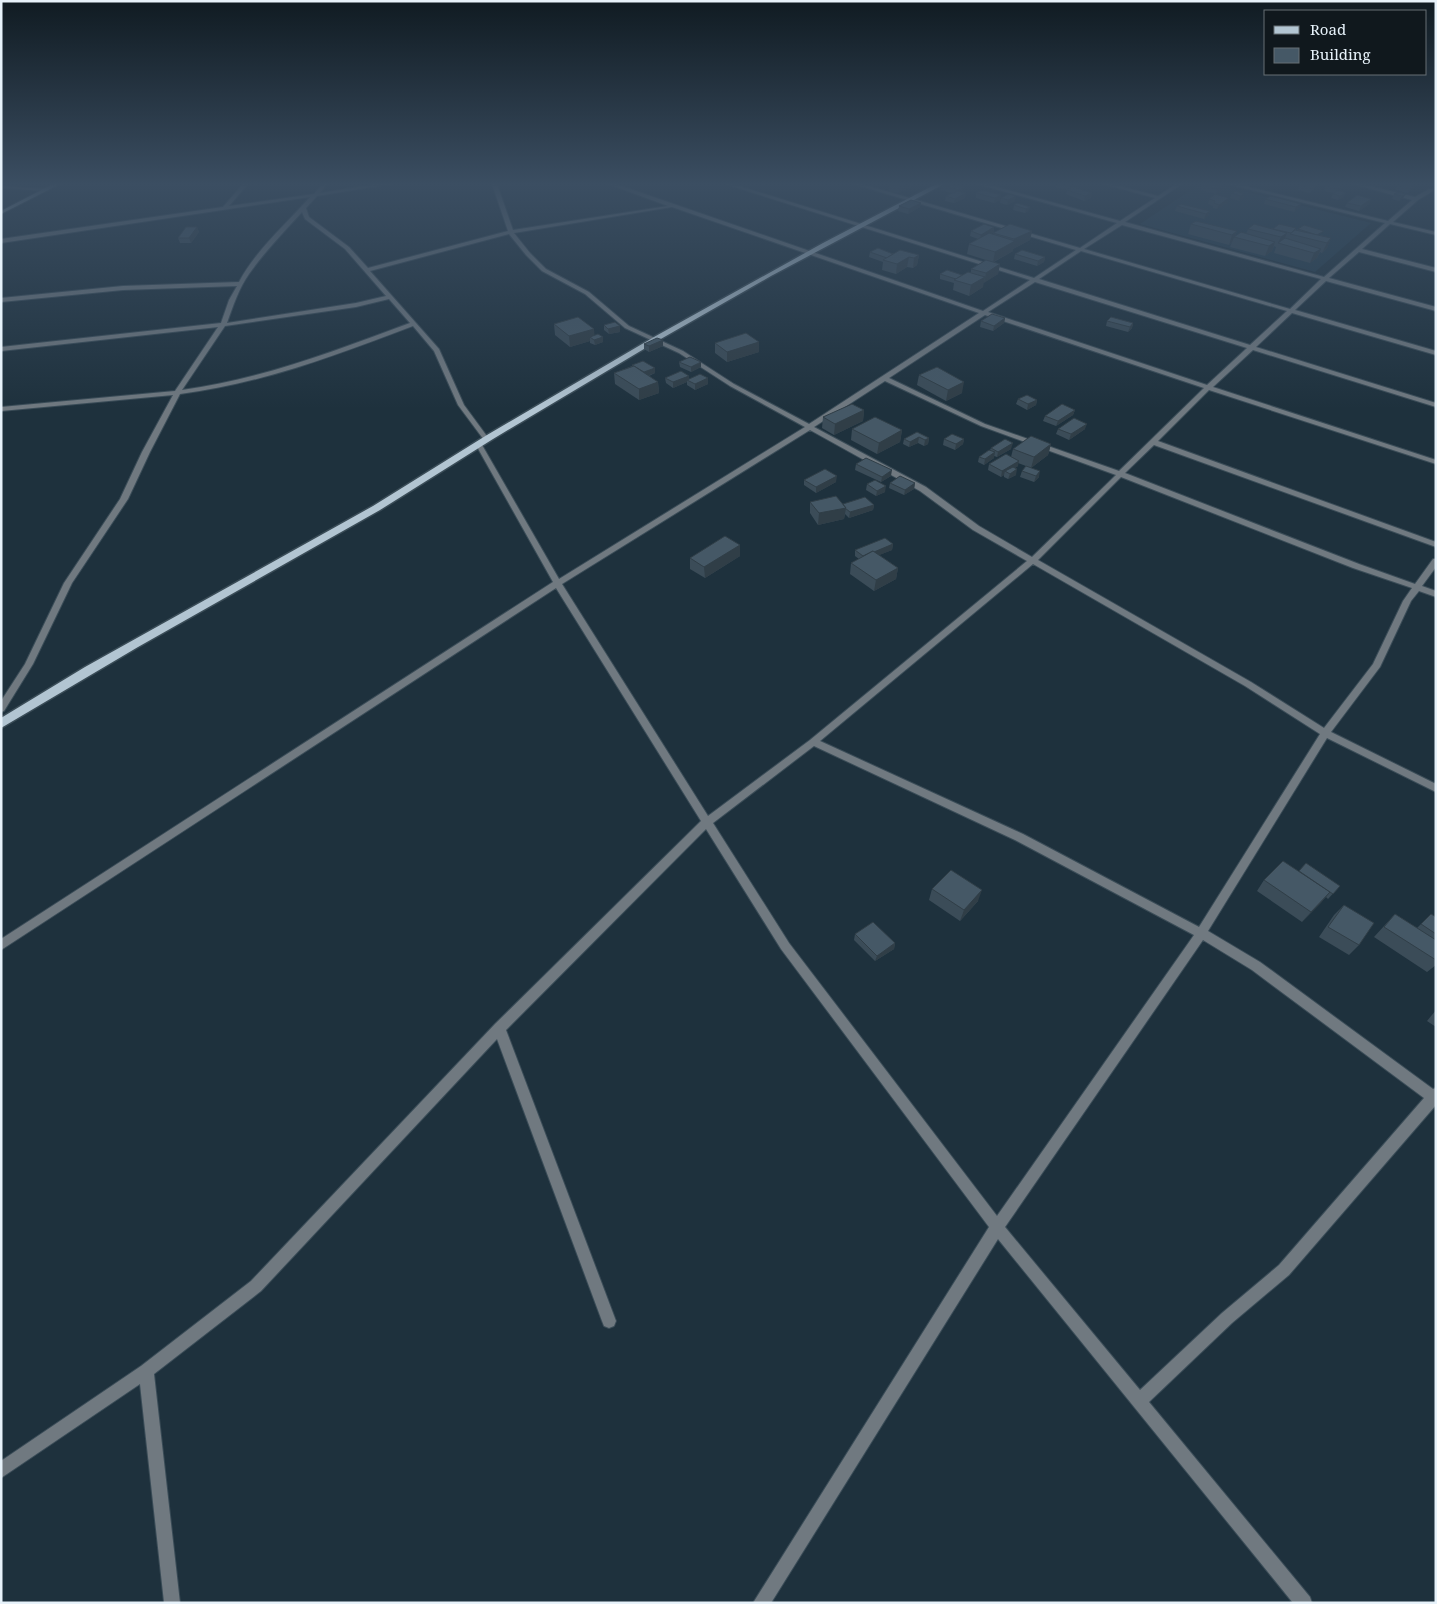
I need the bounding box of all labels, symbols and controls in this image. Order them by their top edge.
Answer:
legend [1264,10,1427,75]
text: Road [1310,19,1346,39]
text: Building [1310,44,1371,64]

